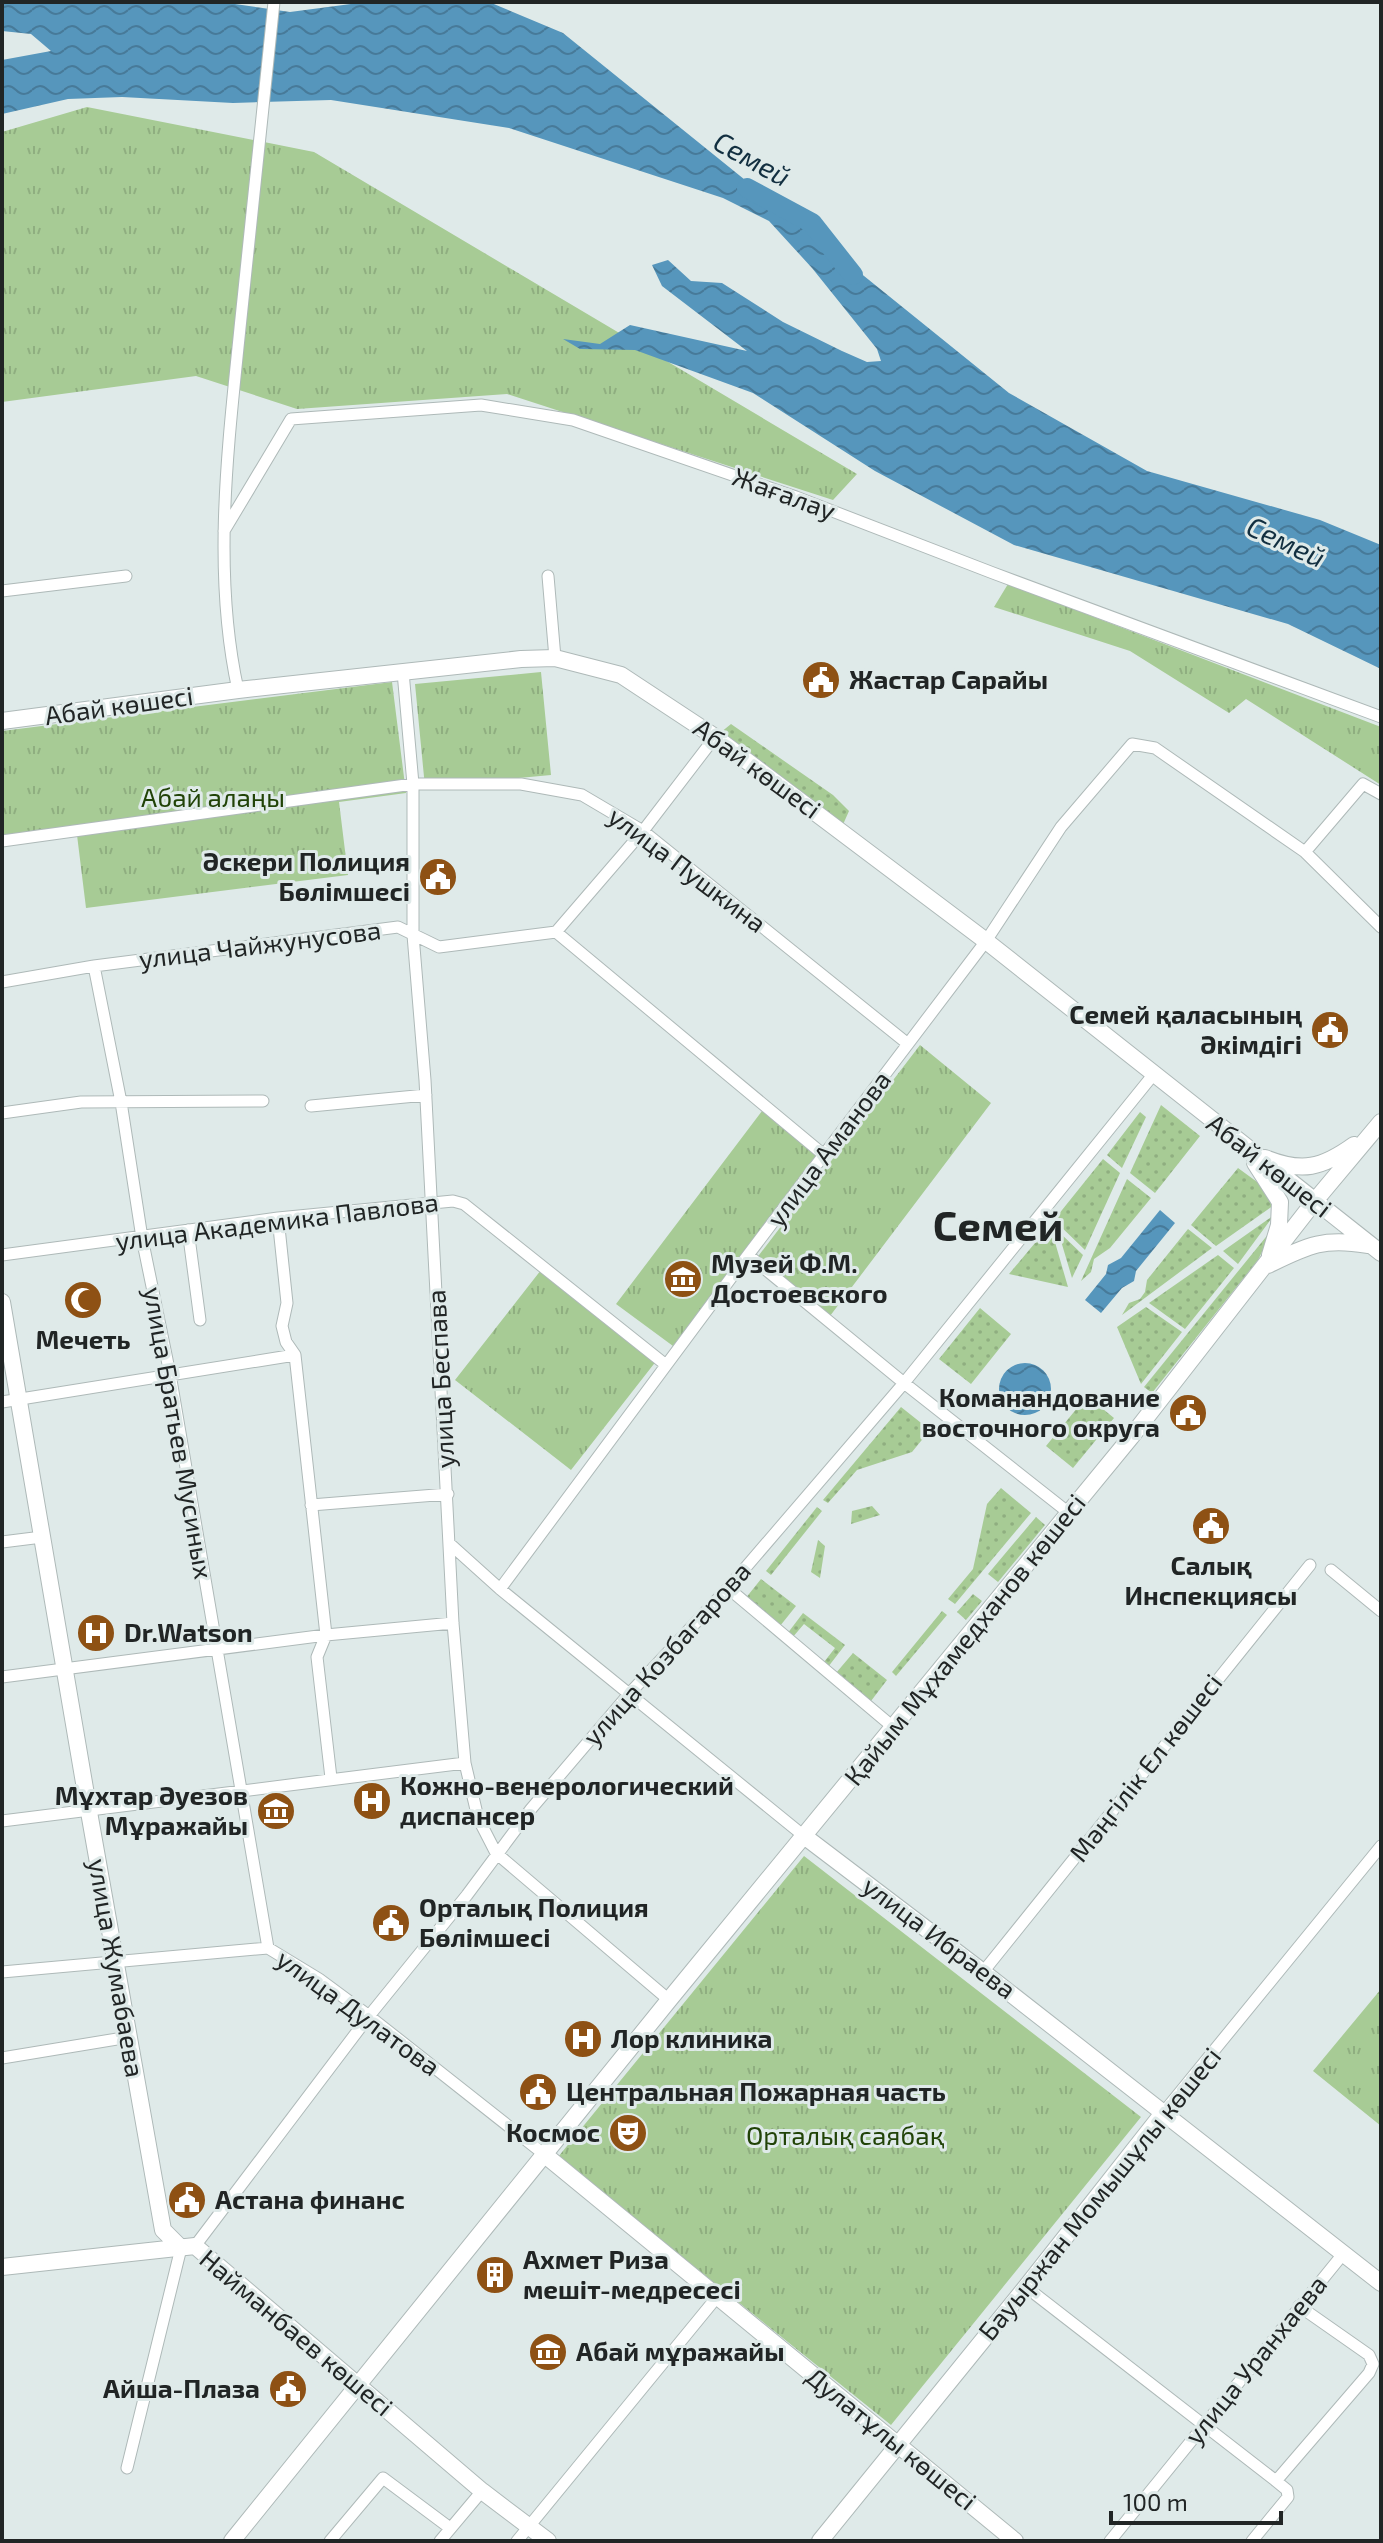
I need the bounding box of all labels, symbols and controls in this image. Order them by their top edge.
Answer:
water label: Семей [708,123,797,193]
street label: Жағалау [729,460,840,526]
water label: Семей [1242,508,1331,574]
public building icon: Жастар Сарайы [800,659,842,701]
place label: Жастар Сарайы [849,663,1048,694]
street label: Абай көшесі [43,679,195,730]
street label: Абай көшесі [688,711,827,824]
park label: Абай алаңы [141,781,285,812]
street label: улица Пушкина [602,799,773,939]
place label: Әскери Полиция Бөлімшесі [203,845,410,906]
public building icon: Әскери Полиция Бөлімшесі [417,856,459,898]
street label: улица Чайжунусова [137,913,383,975]
place label: Семей қаласының Әкімдігі [1069,998,1302,1059]
public building icon: Семей қаласының Әкімдігі [1309,1009,1351,1051]
street label: улица Аманова [759,1064,897,1233]
street label: Абай көшесі [1202,1107,1338,1223]
street label: улица Академика Павлова [114,1185,440,1257]
district label: Семей [933,1199,1063,1249]
place label: Музей Ф.М. Достоевского [711,1247,888,1308]
museum icon: Музей Ф.М. Достоевского [662,1258,704,1300]
mosque icon: Мечеть [62,1279,104,1321]
street label: улица Братьев Мусиных [138,1284,220,1582]
street label: улица Беспава [419,1289,461,1469]
place label: Мечеть [35,1323,131,1354]
place label: Команандование восточного округа [922,1381,1160,1442]
public building icon: Команандование восточного округа [1167,1392,1209,1434]
street label: Қайым Мұхамедханов көшесі [837,1487,1091,1791]
public building icon: Салық Инспекциясы [1190,1505,1232,1547]
place label: Салық Инспекциясы [1125,1549,1297,1610]
street label: улица Козбагарова [575,1555,757,1752]
hospital icon: Dr.Watson [75,1612,117,1654]
place label: Dr.Watson [124,1616,253,1647]
street label: Мәңгілік Ел көшесі [1062,1667,1228,1867]
place label: Кожно-венерологический диспансер [400,1769,734,1830]
place label: Мұхтар Әуезов Мұражайы [55,1779,248,1840]
hospital icon: Кожно-венерологический диспансер [351,1780,393,1822]
museum icon: Мұхтар Әуезов Мұражайы [255,1790,297,1832]
street label: улица Жумабаева [82,1856,152,2080]
street label: улица Ибраева [857,1869,1023,2005]
place label: Орталық Полиция Бөлімшесі [419,1891,649,1952]
public building icon: Орталық Полиция Бөлімшесі [370,1902,412,1944]
street label: улица Дулатова [271,1942,447,2082]
hospital icon: Лор клиника [562,2018,604,2060]
place label: Лор клиника [611,2022,773,2053]
street label: Бауыржан Момышұлы көшесі [971,2041,1227,2346]
public building icon: Центральная Пожарная часть [517,2071,559,2113]
place label: Центральная Пожарная часть [566,2075,946,2106]
theatre icon: Космос [607,2112,649,2154]
place label: Космос [506,2116,600,2147]
park label: Орталық саябақ [746,2119,945,2150]
public building icon: Астана финанс [166,2179,208,2221]
place label: Астана финанс [215,2183,405,2214]
street label: Найманбаев көшесі [194,2242,400,2422]
place label: Ахмет Риза мешіт-медресесі [523,2243,741,2304]
building icon: Ахмет Риза мешіт-медресесі [474,2254,516,2296]
street label: улица Уранхаева [1177,2269,1333,2450]
museum icon: Абай мұражайы [527,2331,569,2373]
place label: Абай мұражайы [576,2335,785,2366]
street label: Дулатұлы көшесі [800,2360,983,2517]
public building icon: Айша-Плаза [267,2368,309,2410]
place label: Айша-Плаза [103,2372,260,2403]
scale bar [1111,2475,1281,2525]
text: 100 m [1123,2487,1188,2516]

